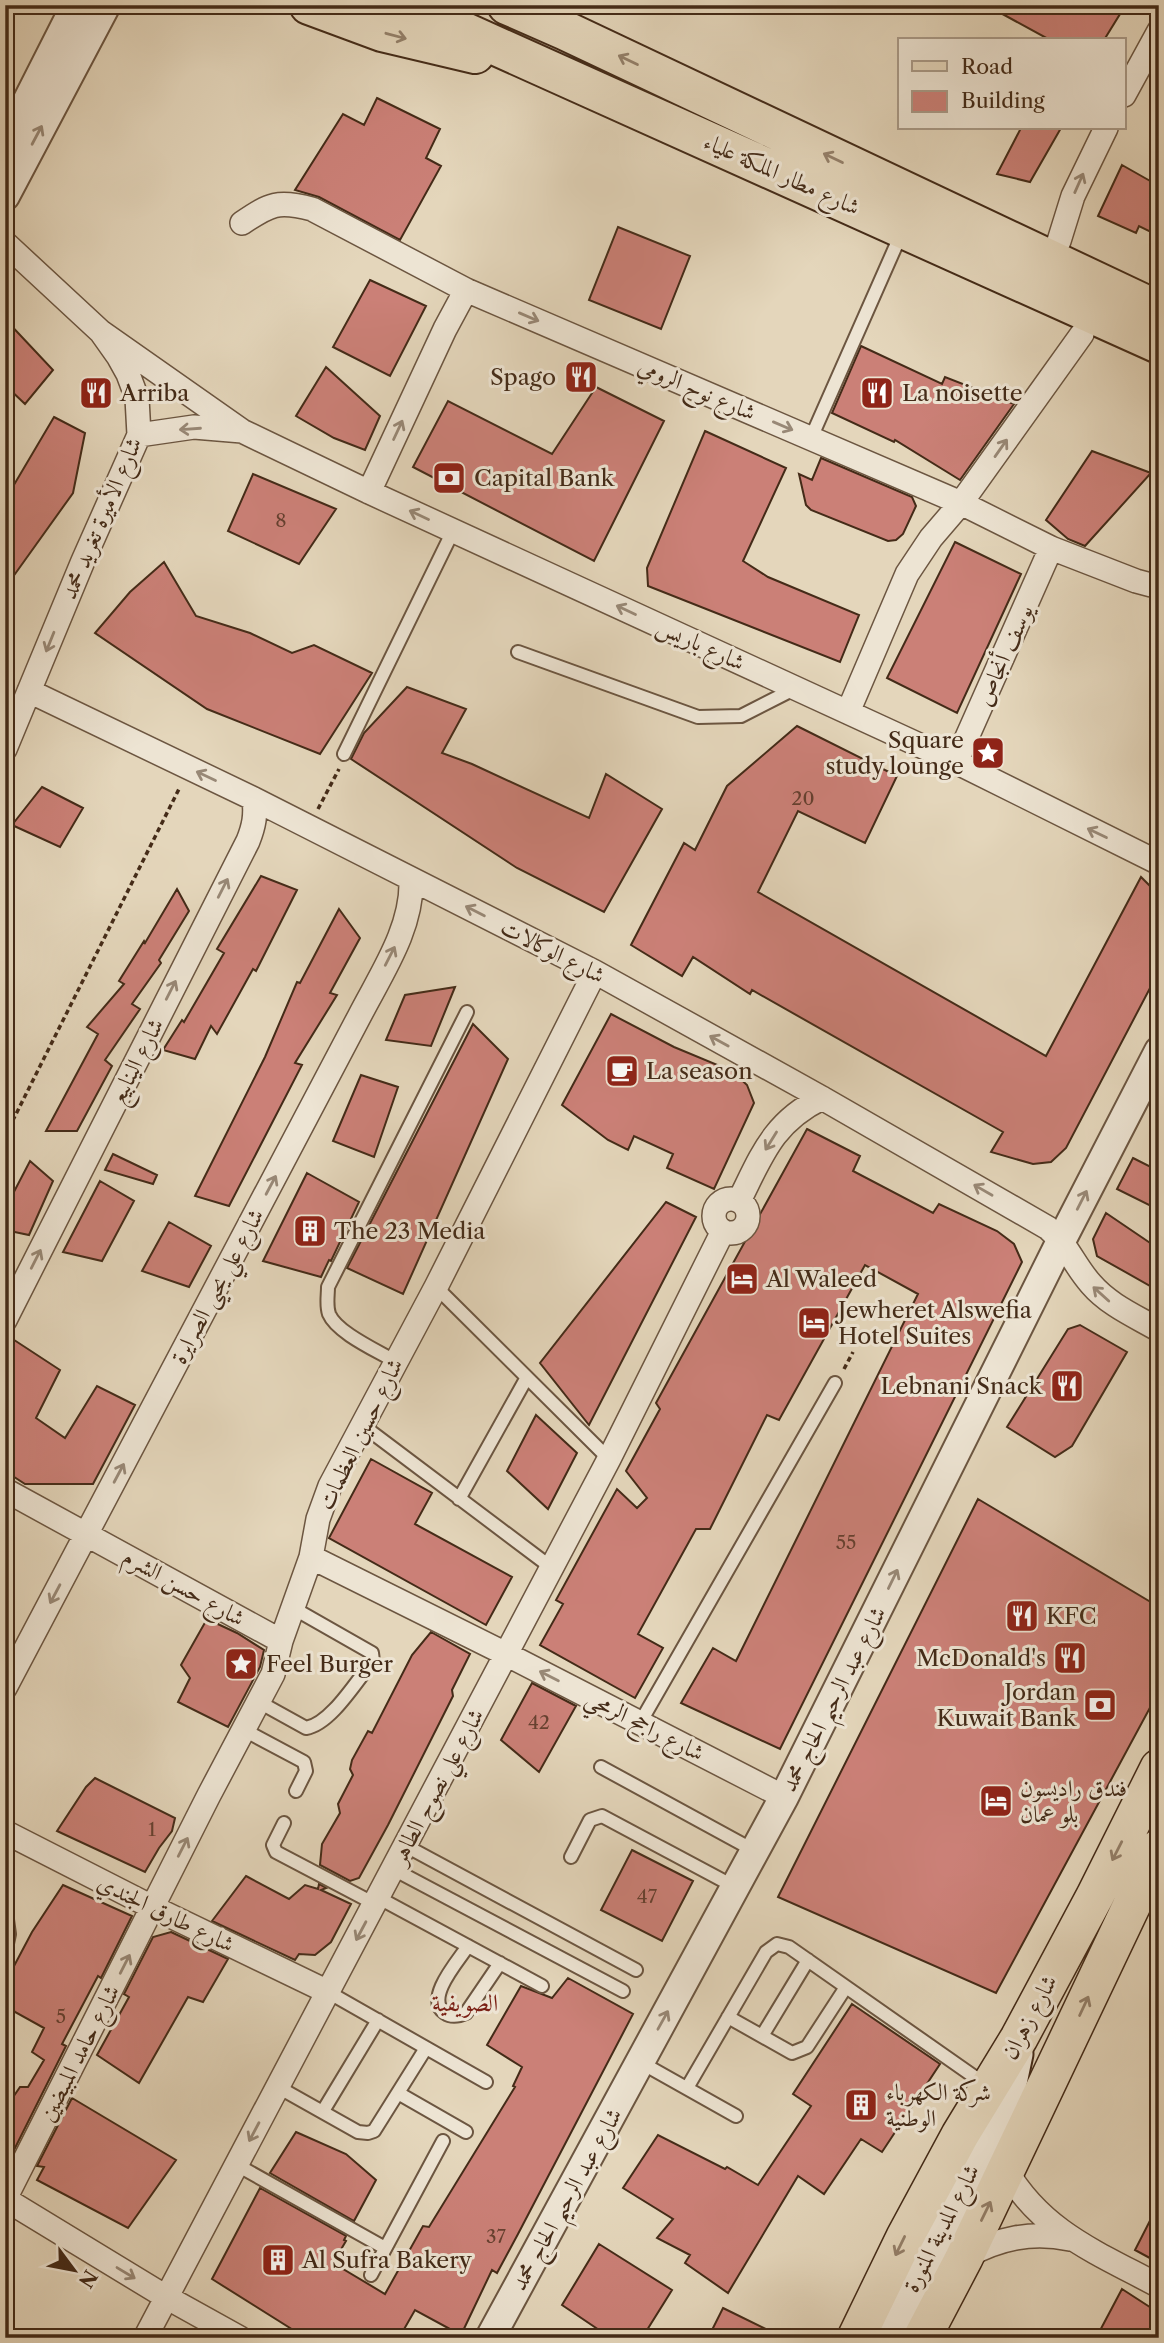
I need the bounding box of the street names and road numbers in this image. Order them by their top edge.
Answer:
street label: شارع مطار الملكة علياء [697,127,864,226]
street label: شارع نوح الرومي [631,352,760,433]
street label: شارع الأميرة تغريد محمد [52,432,153,606]
street label: يوسف أنجاص [967,598,1040,710]
street label: شارع باريس [650,611,749,682]
street label: شارع الوكالات [493,913,610,995]
street label: شارع الينابيع [103,1013,176,1112]
street label: شارع علي يحيى الصرايرة [164,1204,278,1373]
street label: شارع حسين العظمات [311,1354,414,1517]
street label: شارع حسن الشرم [115,1542,250,1637]
street label: شارع عبد الرحيم الحاج محمد [774,1602,900,1800]
street label: شارع راجح الرمحي [577,1683,709,1774]
street label: شارع علي نصوح الطاهر [383,1704,498,1874]
street label: شارع طارق الجندي [90,1868,239,1964]
street label: شارع زهران [995,1970,1068,2067]
street label: شارع حامد المبيضين [33,1980,131,2129]
street label: شارع عبد الرحيم الحاج محمد [504,2103,636,2299]
street label: شارع المدينة المنورة [897,2159,991,2299]

